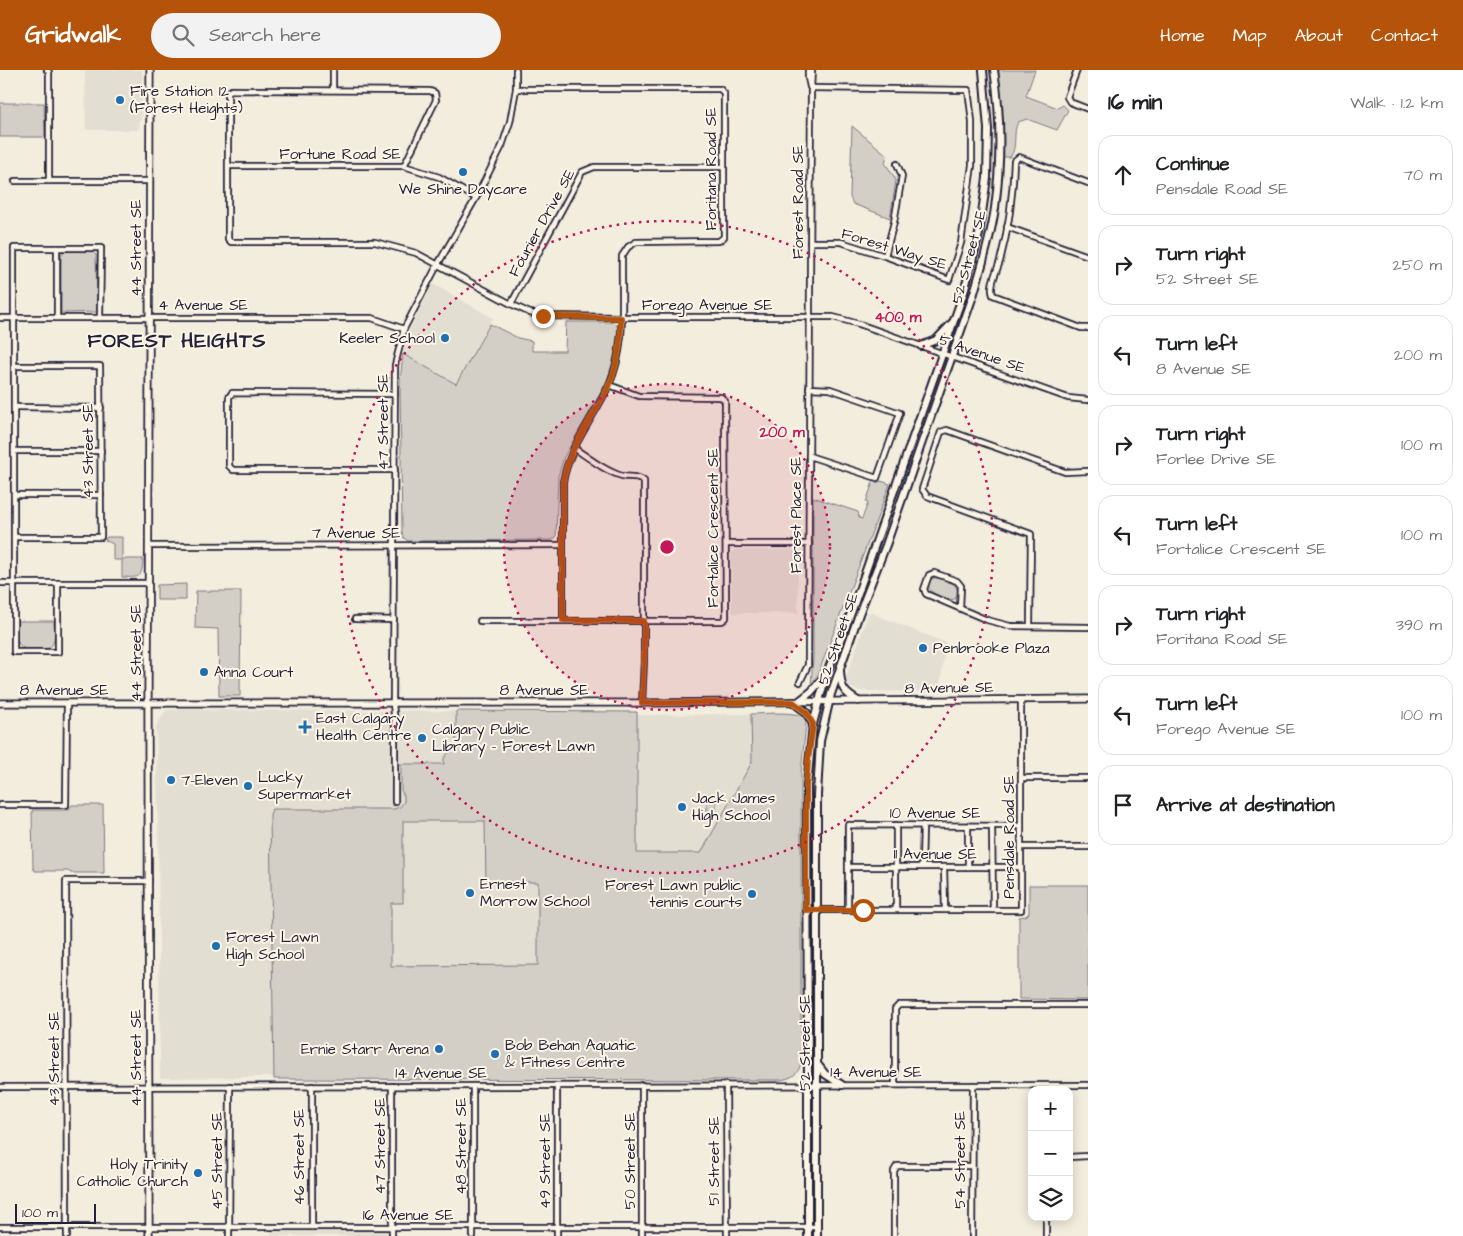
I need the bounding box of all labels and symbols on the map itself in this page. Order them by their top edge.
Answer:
place label: Fire Station 12 (Forest Heights) [130,81,243,120]
marker: Fire Station 12 (Forest Heights) [114,94,126,106]
street label: Foritana Road SE [701,107,722,231]
street label: Fortune Road SE [279,144,401,165]
street label: Forest Road SE [788,145,809,259]
street label: Fourier Drive SE [504,165,580,281]
marker: We Shine Daycare [457,166,469,178]
place label: We Shine Daycare [399,179,527,201]
street label: 44 Street SE [126,199,147,297]
street label: 52 Street SE [946,208,992,306]
street label: Forest Way SE [838,223,949,276]
street label: 4 Avenue SE [158,295,248,316]
street label: Forego Avenue SE [642,295,772,317]
route end [532,305,555,328]
text: 400 m [875,307,922,328]
district label: FOREST HEIGHTS [88,327,266,355]
place label: Keeler School [339,328,435,349]
street label: 5 Avenue SE [936,329,1028,379]
marker: Keeler School [439,332,451,344]
street label: 47 Street SE [373,374,394,470]
street label: 43 Street SE [78,404,99,498]
text: 200 m [758,422,805,443]
street label: Fortalice Crescent SE [703,448,724,608]
street label: Forest Place SE [786,457,807,573]
street label: 7 Avenue SE [312,523,400,544]
centre of rings [658,538,676,556]
street label: 52 Street SE [812,590,864,688]
street label: 44 Street SE [126,604,147,702]
place label: Penbrooke Plaza [933,638,1050,659]
marker: Penbrooke Plaza [917,642,929,654]
place label: Anna Court [214,662,293,683]
marker: Anna Court [198,666,210,678]
street label: 8 Avenue SE [904,677,994,699]
street label: 8 Avenue SE [20,680,109,701]
street label: 8 Avenue SE [500,680,589,701]
place label: East Calgary Health Centre [316,708,411,746]
place label: Calgary Public Library - Forest Lawn [432,719,595,758]
marker: East Calgary Health Centre [298,720,312,734]
marker: Calgary Public Library - Forest Lawn [416,732,428,744]
place label: Lucky Supermarket [258,767,351,805]
place label: 7-Eleven [181,770,238,791]
marker: 7-Eleven [165,774,177,786]
street label: Pensdale Road SE [999,775,1020,899]
marker: Lucky Supermarket [242,780,254,792]
place label: Jack James High School [692,788,776,827]
marker: Jack James High School [676,801,688,813]
street label: 10 Avenue SE [890,803,980,824]
street label: 11 Avenue SE [893,844,977,865]
place label: Ernest Morrow School [480,874,590,912]
place label: Forest Lawn public tennis courts [605,875,743,913]
marker: Ernest Morrow School [464,887,476,899]
marker: Forest Lawn public tennis courts [746,888,758,900]
route start [852,899,875,922]
place label: Forest Lawn High School [226,927,319,966]
marker: Forest Lawn High School [210,940,222,952]
street label: 52 Street SE [795,995,816,1091]
street label: 44 Street SE [126,1009,147,1107]
street label: 43 Street SE [44,1012,65,1106]
place label: Bob Behan Aquatic & Fitness Centre [505,1035,637,1073]
place label: Ernie Starr Arena [301,1039,429,1060]
marker: Ernie Starr Arena [433,1043,445,1055]
marker: Bob Behan Aquatic & Fitness Centre [489,1048,501,1060]
street label: 14 Avenue SE [830,1062,922,1083]
street label: 14 Avenue SE [395,1063,487,1084]
street label: 47 Street SE [370,1098,391,1194]
street label: 48 Street SE [451,1098,472,1194]
street label: 46 Street SE [289,1109,310,1205]
street label: 54 Street SE [950,1111,971,1209]
street label: 45 Street SE [207,1112,228,1210]
street label: 50 Street SE [620,1112,641,1209]
street label: 49 Street SE [535,1113,556,1209]
street label: 51 Street SE [704,1116,725,1206]
place label: Holy Trinity Catholic Church [77,1154,189,1192]
marker: Holy Trinity Catholic Church [192,1167,204,1179]
scale bar [15,1201,96,1224]
street label: 16 Avenue SE [363,1205,453,1226]

